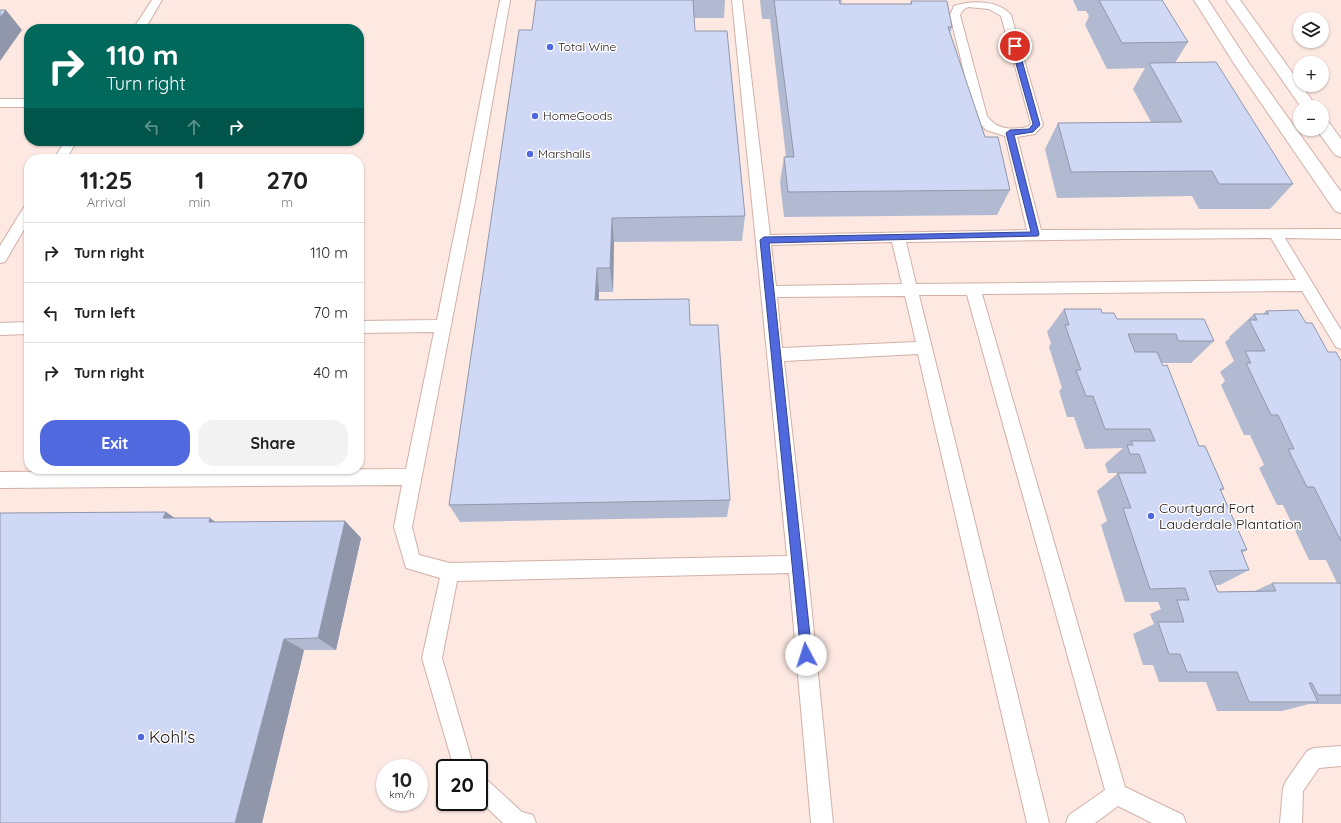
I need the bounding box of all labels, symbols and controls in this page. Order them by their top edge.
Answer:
map controls [1293,12,1329,136]
button: layers [1293,12,1329,48]
pin [998,29,1032,63]
icon: arrive [1004,35,1026,57]
text: 110 m [106,37,179,72]
place label: Total Wine [558,39,617,54]
icon: right [40,40,92,92]
marker: Total Wine [545,42,555,52]
button: + [1293,56,1329,92]
text: Turn right [106,72,186,95]
button: − [1293,100,1329,136]
place label: HomeGoods [543,108,613,123]
marker: HomeGoods [530,111,540,121]
icon: left [141,116,163,138]
icon: ahead [183,116,205,138]
icon: right [225,116,247,138]
place label: Marshalls [538,146,591,161]
marker: Marshalls [525,149,535,159]
text: 11:25 [80,165,133,195]
text: 1 [195,165,204,195]
text: 270 [267,165,308,195]
text: Arrival [87,194,126,210]
text: min [188,194,211,210]
text: m [281,194,293,210]
icon: right [40,242,62,264]
text: Turn right [74,243,145,262]
text: 110 m [310,243,348,262]
icon: left [40,302,62,324]
text: Turn left [74,303,136,322]
text: 70 m [314,303,348,322]
icon: right [40,362,62,384]
text: Turn right [74,363,145,382]
text: 40 m [313,363,348,382]
button: Exit [40,420,190,466]
button: Share [198,420,348,466]
place label: Courtyard Fort Lauderdale Plantation [1159,499,1302,533]
marker: Courtyard Fort Lauderdale Plantation [1146,511,1156,521]
position arrow [785,634,827,676]
place label: Kohl's [149,726,195,747]
marker: Kohl's [136,732,146,742]
speed limit sign: 20 [436,759,488,811]
text: 10 [392,767,412,792]
text: km/h [389,788,415,801]

